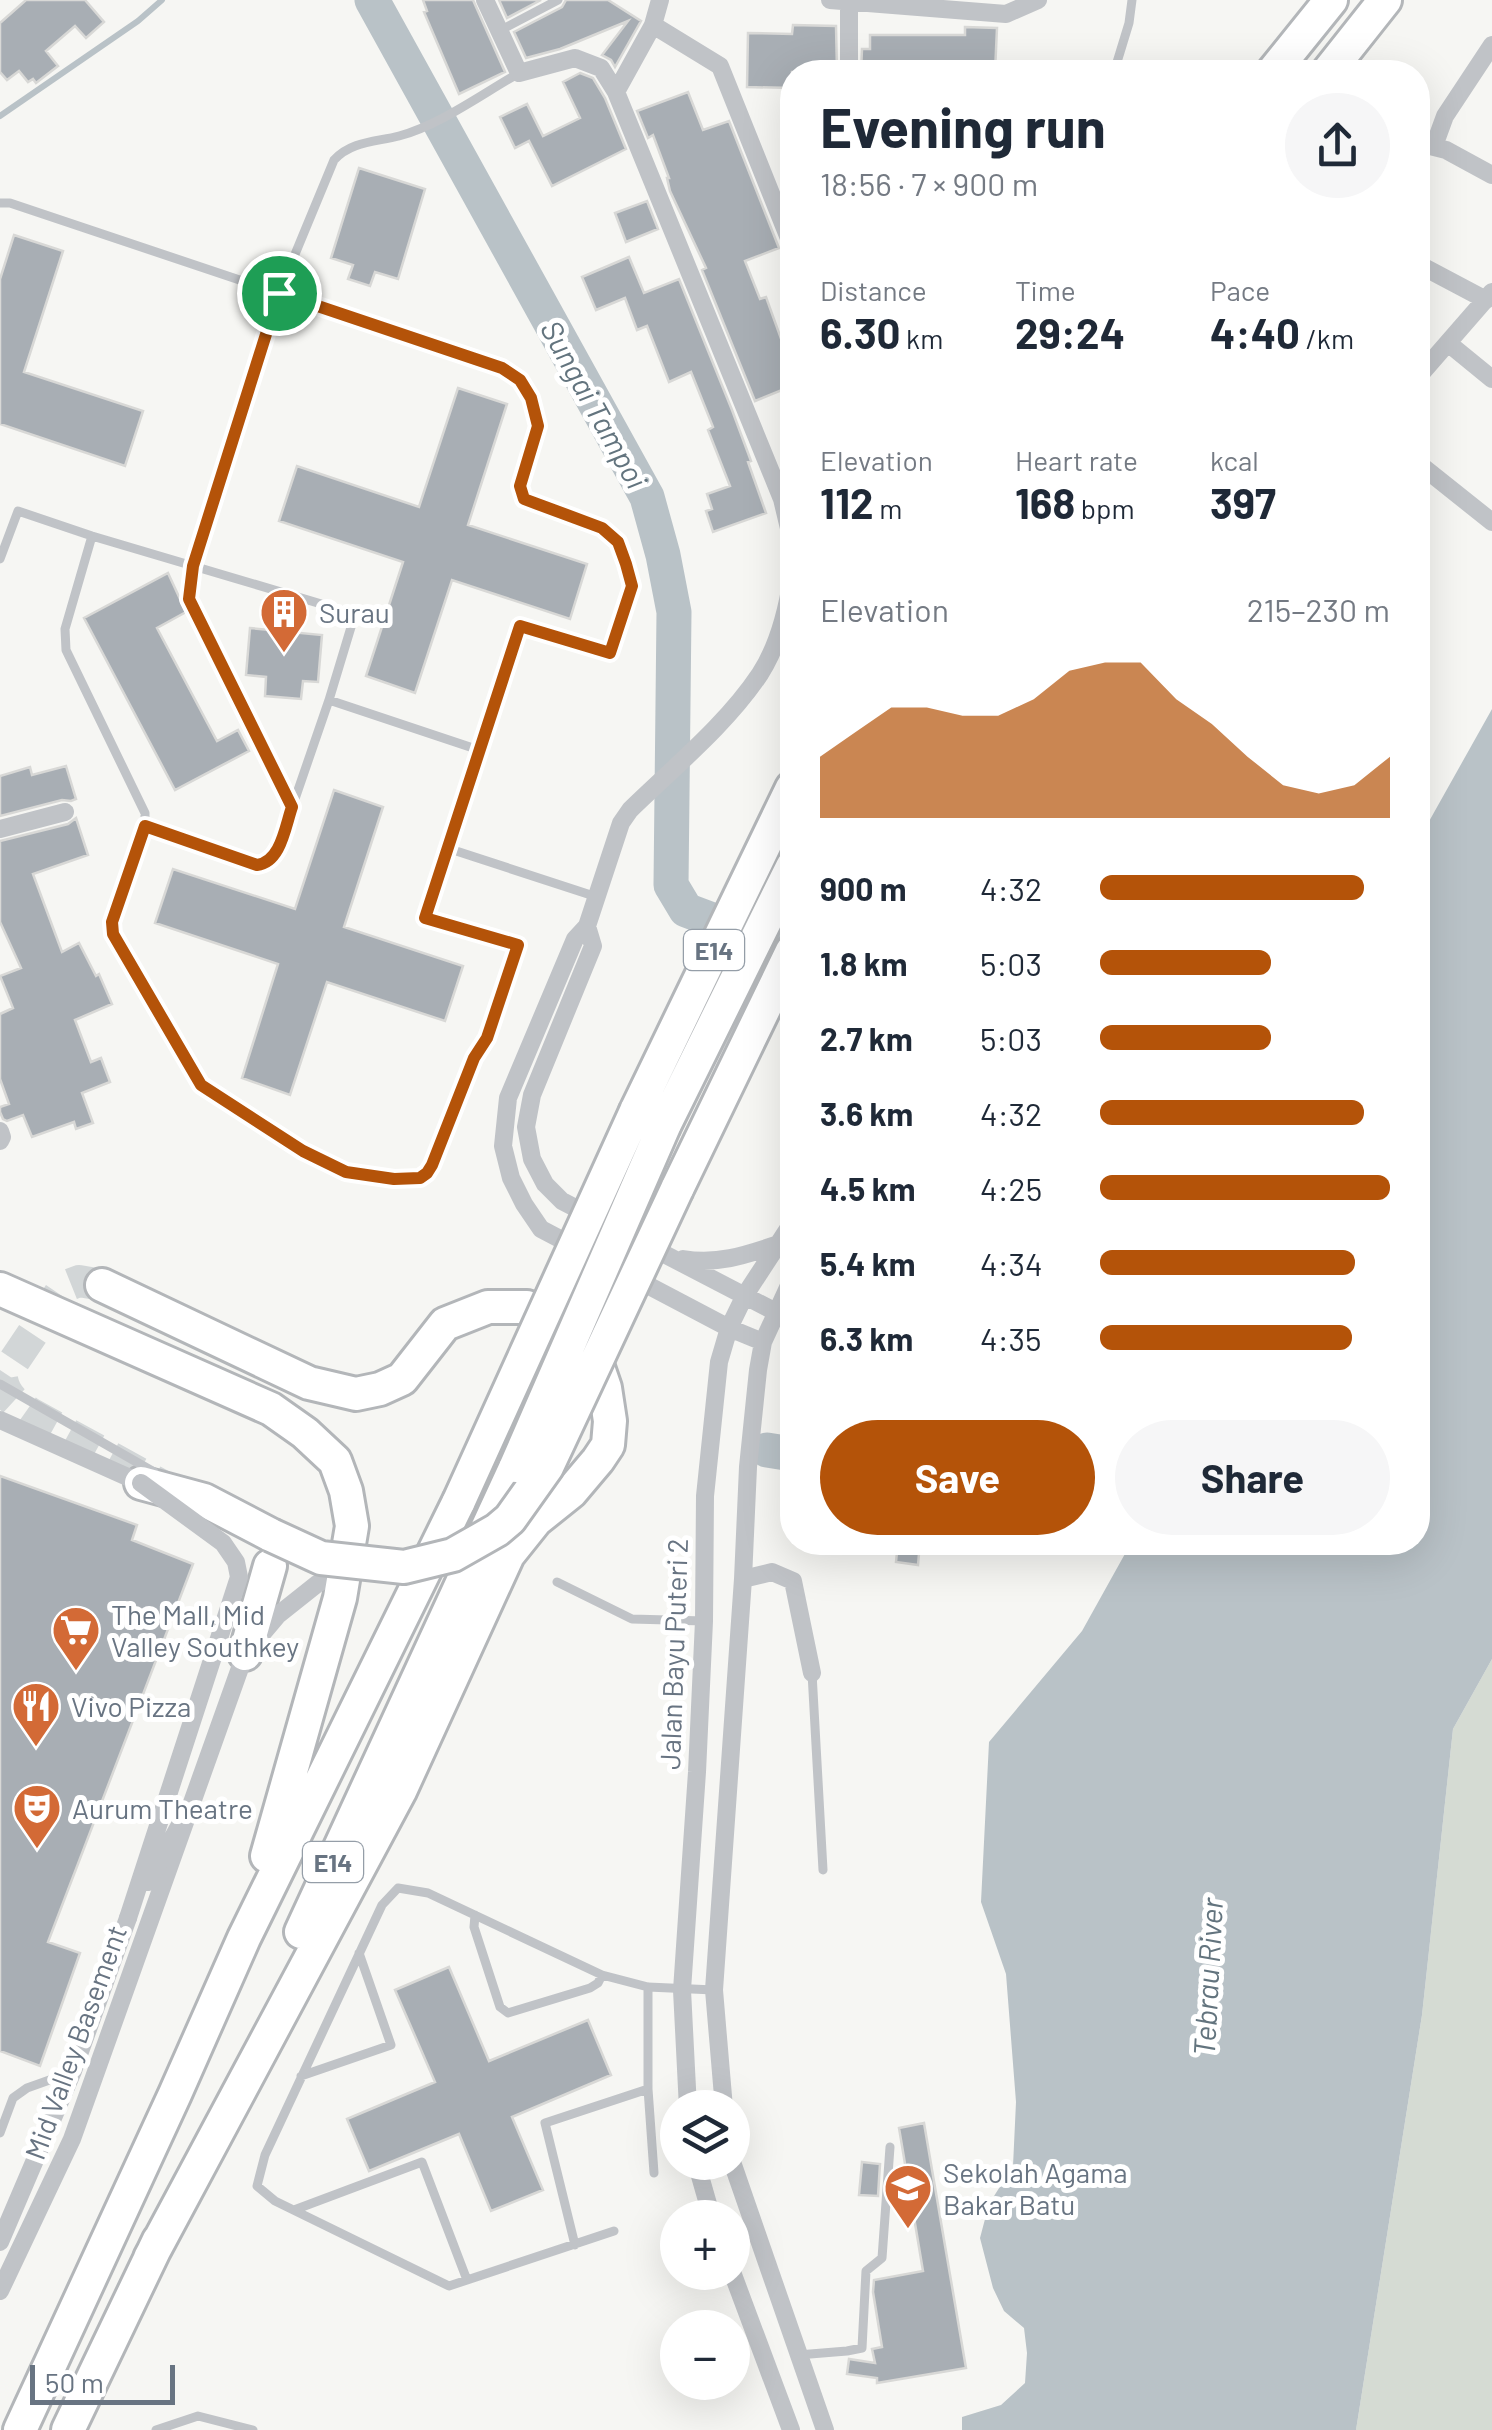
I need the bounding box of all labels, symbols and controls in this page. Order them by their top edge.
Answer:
text: Evening run [820,93,1106,159]
button: share [1285,93,1390,198]
text: 18:56 · 7 × 900 m [820,164,1038,202]
pin [237,251,322,336]
icon: arrive [252,266,307,321]
text: Distance [820,273,927,307]
text: Time [1015,273,1076,307]
text: Pace [1210,273,1270,307]
text: 6.30 [820,307,901,357]
text: 29:24 [1015,307,1125,357]
text: 4:40 [1210,307,1300,357]
water label: Sungai Tampoi [534,313,656,495]
text: km [901,321,943,355]
text: /km [1300,321,1354,355]
text: Elevation [820,443,933,477]
text: Heart rate [1015,443,1138,477]
text: kcal [1210,443,1259,477]
text: 112 [820,477,874,527]
text: 168 [1015,477,1075,527]
text: 397 [1210,477,1276,527]
text: m [874,491,902,525]
text: bpm [1075,491,1135,525]
building icon: Surau [258,586,310,654]
text: Elevation [820,590,949,628]
text: 215–230 m [1247,590,1390,628]
place label: Surau [319,595,390,629]
text: 900 m [820,869,907,907]
text: 4:32 [980,869,1042,907]
road number: E14 [684,930,744,970]
text: 1.8 km [820,944,907,982]
text: 5:03 [980,944,1042,982]
text: 2.7 km [820,1019,913,1057]
text: 5:03 [980,1019,1042,1057]
text: 3.6 km [820,1094,913,1132]
text: 4:32 [980,1094,1042,1132]
text: 4.5 km [820,1169,915,1207]
text: 4:25 [980,1169,1042,1207]
text: 5.4 km [820,1244,915,1282]
text: 4:34 [980,1244,1043,1282]
text: 6.3 km [820,1319,913,1357]
text: 4:35 [980,1319,1041,1357]
button: Save [820,1420,1095,1535]
button: Share [1115,1420,1390,1535]
street label: Jalan Bayu Puteri 2 [652,1538,694,1770]
place label: The Mall, Mid Valley Southkey [111,1597,299,1663]
supermarket icon: The Mall, Mid Valley Southkey [50,1604,102,1672]
restaurant icon: Vivo Pizza [10,1680,62,1748]
place label: Vivo Pizza [71,1689,191,1723]
theatre icon: Aurum Theatre [11,1782,63,1850]
place label: Aurum Theatre [72,1791,253,1825]
road number: E14 [303,1842,363,1882]
water label: Tebrau River [1185,1896,1229,2057]
street label: Mid Valley Basement [17,1920,133,2164]
map controls [660,2090,750,2400]
button: layers [660,2090,750,2180]
place label: Sekolah Agama Bakar Batu [943,2155,1128,2221]
school or university icon: Sekolah Agama Bakar Batu [882,2162,934,2230]
button: + [660,2200,750,2290]
button: − [660,2310,750,2400]
scale bar [30,2360,175,2404]
text: 50 m [45,2365,104,2399]

